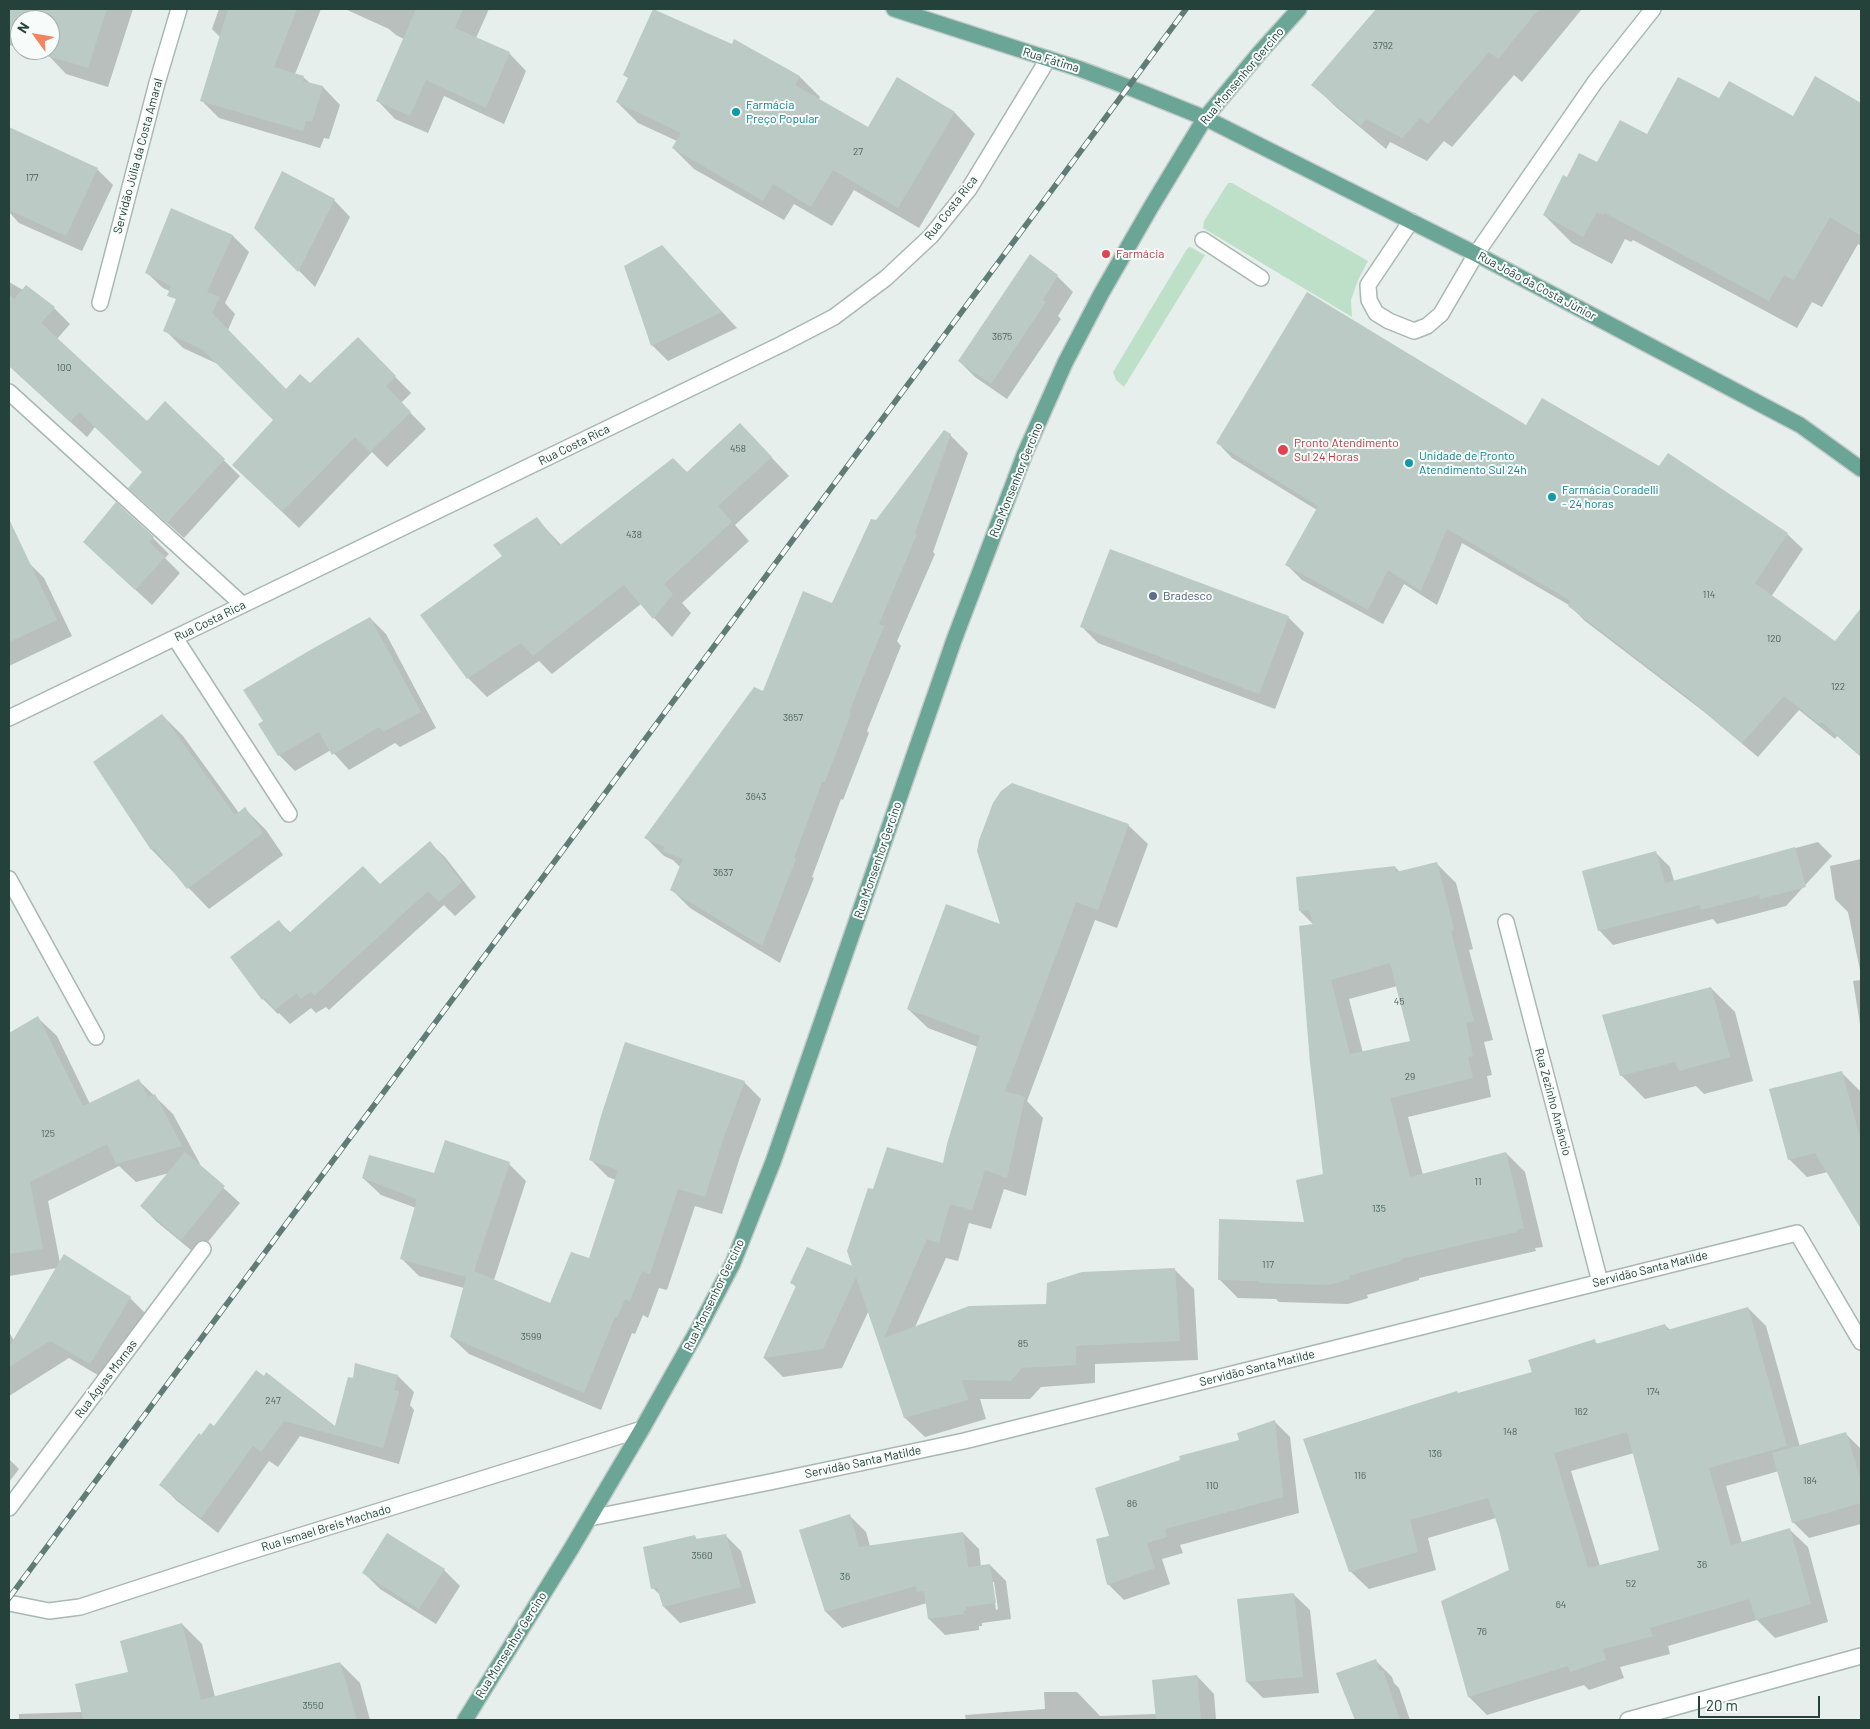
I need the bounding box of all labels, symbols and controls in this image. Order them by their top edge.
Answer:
north arrow [10,10,60,60]
text: N [13,19,32,36]
street label: Rua Monsenhor Gercino [1197,24,1287,128]
house number: 3792 [1373,40,1393,52]
street label: Rua Fátima [1021,45,1081,75]
street label: Servidão Júlia da Costa Amaral [110,77,166,235]
place label: Farmácia Preço Popular [746,98,819,126]
marker: Farmácia Preço Popular [730,106,742,118]
house number: 27 [853,146,863,158]
house number: 177 [26,172,38,184]
street label: Rua Costa Rica [921,173,981,243]
place label: Farmácia [1116,247,1164,261]
marker: Farmácia [1100,248,1112,260]
street label: Rua João da Costa Júnior [1475,249,1599,323]
house number: 3675 [992,331,1012,343]
house number: 100 [57,362,71,374]
street label: Rua Monsenhor Gercino [986,421,1046,539]
street label: Rua Costa Rica [536,422,612,468]
place label: Pronto Atendimento Sul 24 Horas [1294,436,1399,464]
house number: 458 [730,443,746,455]
marker: Pronto Atendimento Sul 24 Horas [1276,443,1290,457]
place label: Unidade de Pronto Atendimento Sul 24h [1419,449,1527,477]
marker: Unidade de Pronto Atendimento Sul 24h [1403,457,1415,469]
place label: Farmácia Coradelli - 24 horas [1562,483,1659,511]
marker: Farmácia Coradelli - 24 horas [1546,491,1558,503]
house number: 438 [626,529,642,541]
place label: Bradesco [1163,589,1212,603]
house number: 114 [1703,589,1715,601]
marker: Bradesco [1147,590,1159,602]
street label: Rua Costa Rica [172,598,248,644]
house number: 120 [1767,633,1781,645]
house number: 122 [1831,681,1845,693]
house number: 3657 [783,712,803,724]
house number: 3643 [746,791,766,803]
street label: Rua Monsenhor Gercino [851,800,905,920]
house number: 3637 [713,867,733,879]
house number: 45 [1394,996,1404,1008]
street label: Rua Zezinho Amâncio [1532,1047,1574,1157]
house number: 29 [1405,1071,1415,1083]
house number: 125 [41,1128,55,1140]
house number: 11 [1474,1176,1482,1188]
house number: 135 [1372,1203,1386,1215]
street label: Rua Monsenhor Gercino [681,1237,747,1353]
street label: Servidão Santa Matilde [1591,1248,1709,1290]
house number: 117 [1262,1259,1274,1271]
house number: 3599 [521,1331,541,1343]
street label: Rua Águas Mornas [72,1337,140,1421]
house number: 85 [1018,1338,1028,1350]
street label: Servidão Santa Matilde [1198,1347,1316,1389]
house number: 174 [1646,1386,1660,1398]
house number: 247 [265,1395,281,1407]
house number: 162 [1574,1406,1588,1418]
house number: 148 [1503,1426,1517,1438]
street label: Servidão Santa Matilde [803,1443,923,1481]
house number: 136 [1428,1448,1442,1460]
house number: 116 [1354,1470,1366,1482]
house number: 184 [1803,1475,1817,1487]
house number: 110 [1206,1480,1218,1492]
house number: 86 [1127,1498,1137,1510]
street label: Rua Ismael Breis Machado [259,1501,393,1555]
house number: 3560 [691,1550,713,1562]
house number: 36 [1697,1559,1707,1571]
house number: 36 [840,1571,850,1583]
house number: 52 [1626,1578,1636,1590]
street label: Rua Monsenhor Gercino [472,1589,550,1701]
house number: 64 [1556,1599,1566,1611]
house number: 76 [1477,1626,1487,1638]
scale bar [1700,1686,1822,1718]
text: 20 m [1706,1696,1738,1714]
house number: 3550 [302,1700,324,1712]

